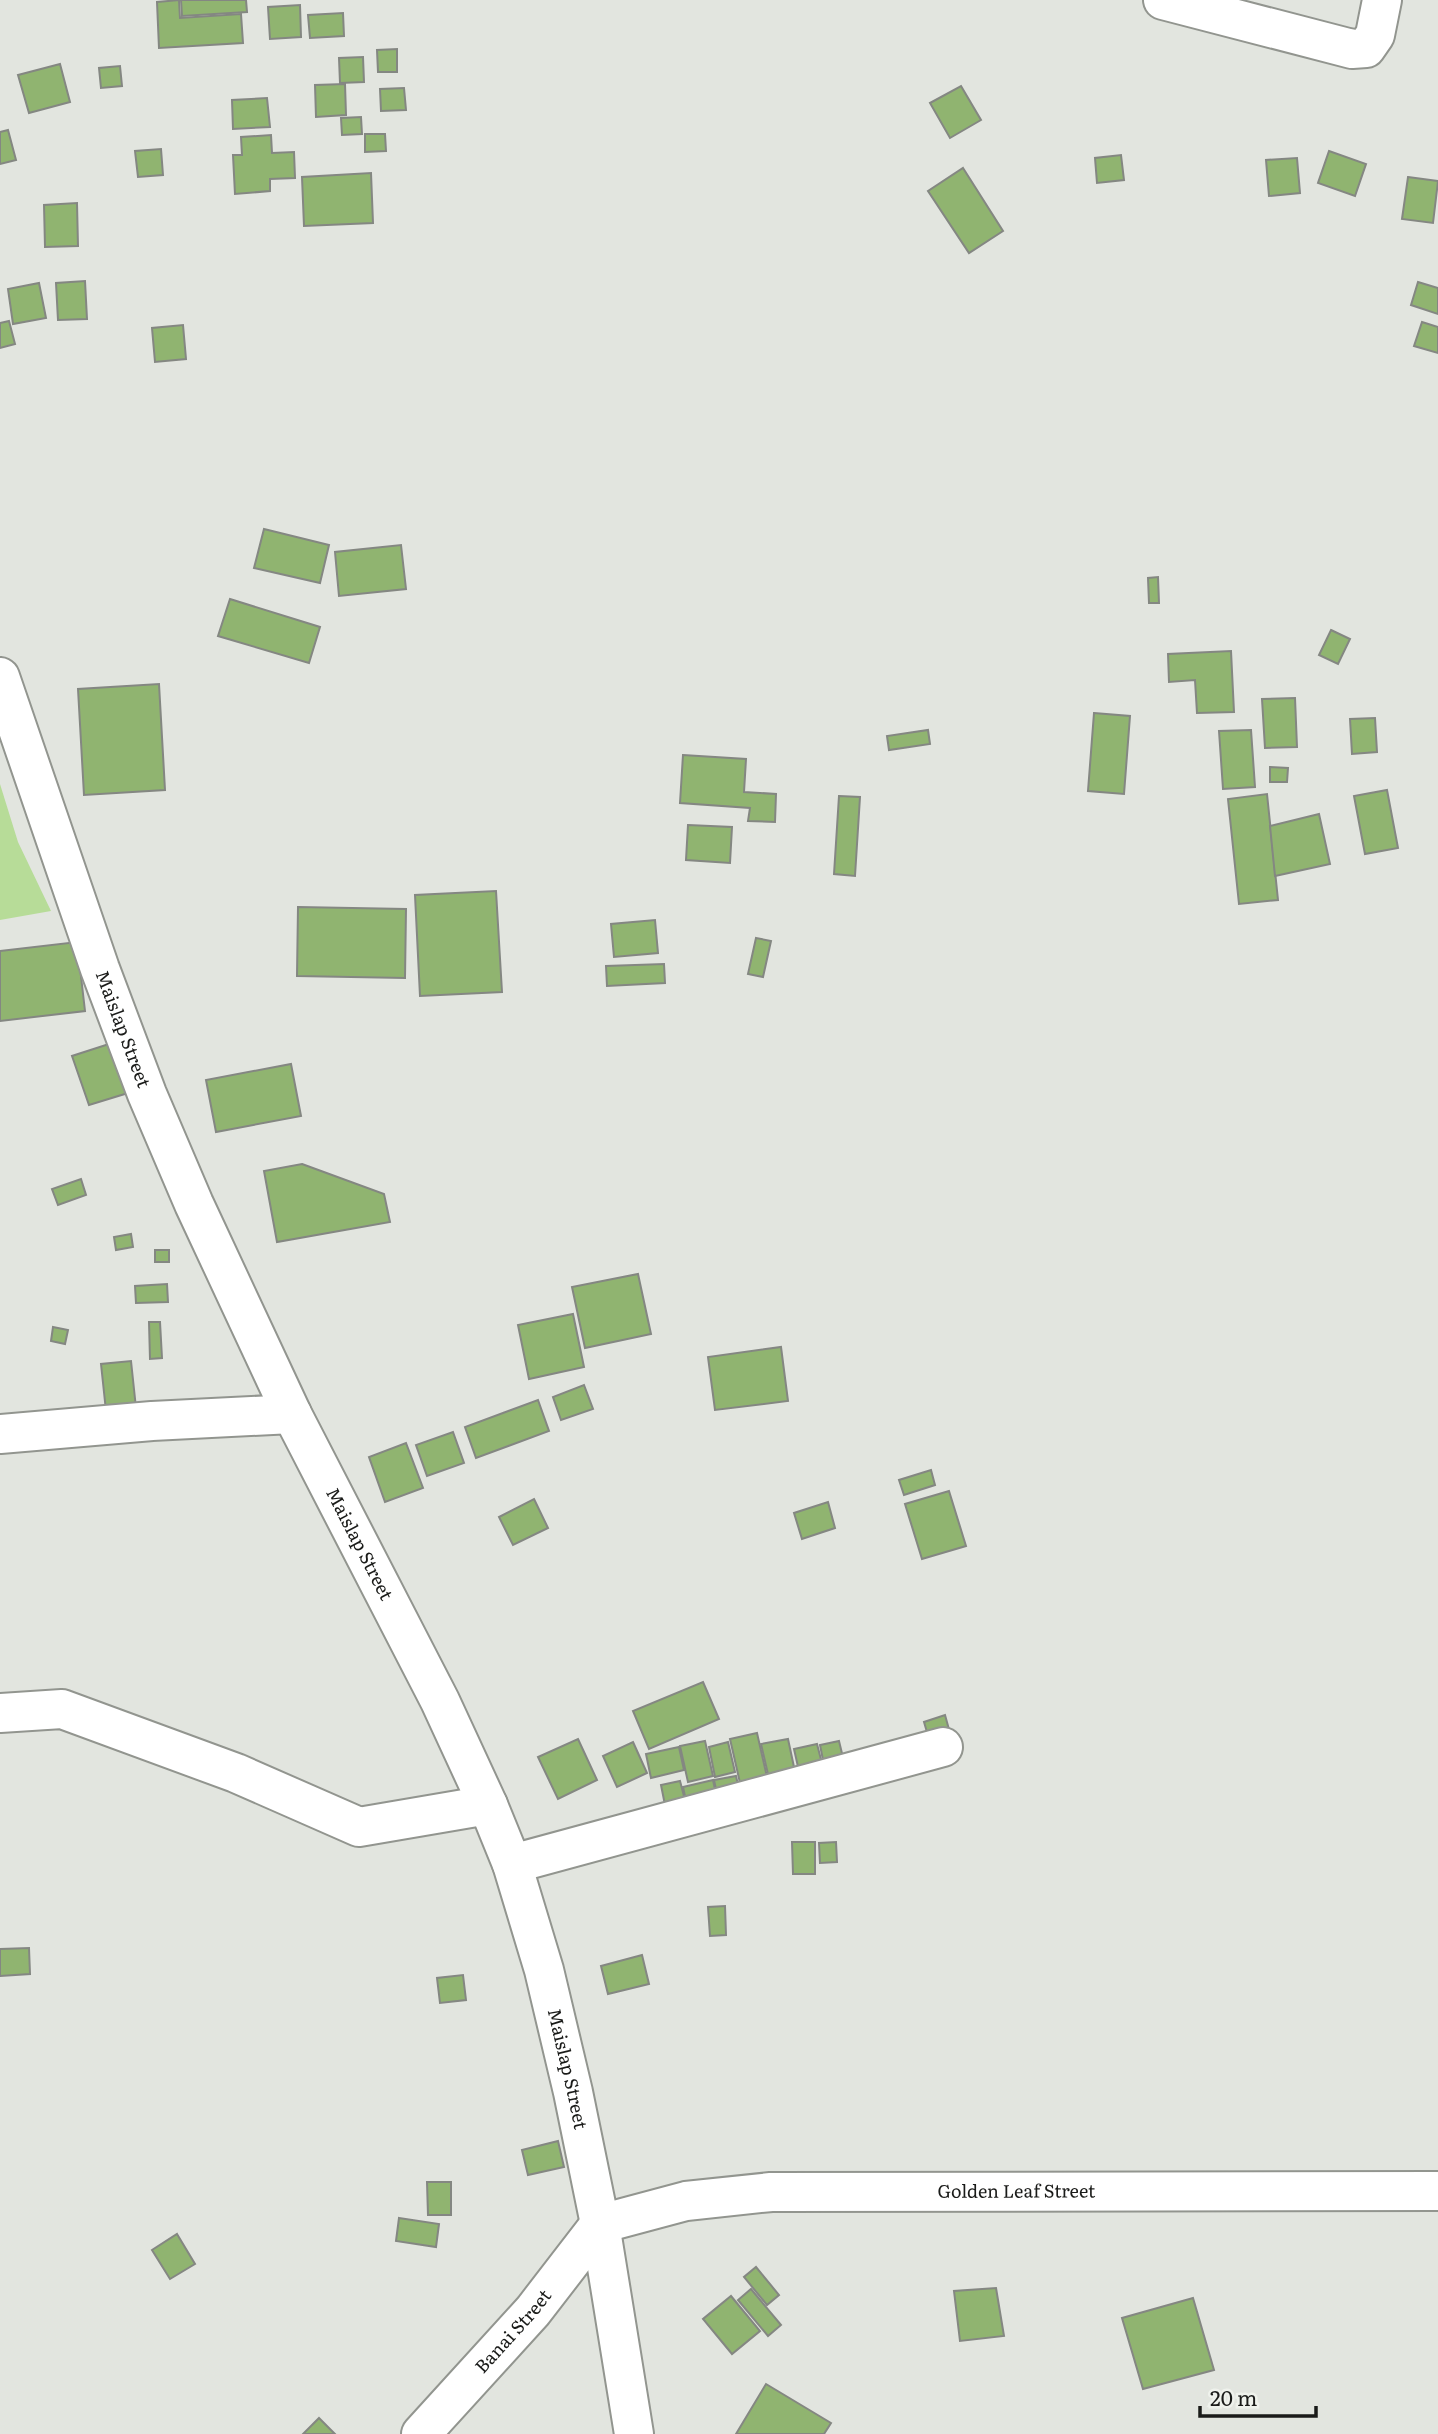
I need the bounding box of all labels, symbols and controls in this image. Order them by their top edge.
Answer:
street label: Maislap Street [90,966,159,1092]
street label: Maislap Street [320,1482,401,1605]
street label: Maislap Street [542,2005,595,2132]
street label: Golden Leaf Street [937,2177,1096,2204]
street label: Banai Street [468,2282,557,2379]
scale bar [1200,2374,1316,2418]
text: 20 m [1210,2381,1257,2412]

